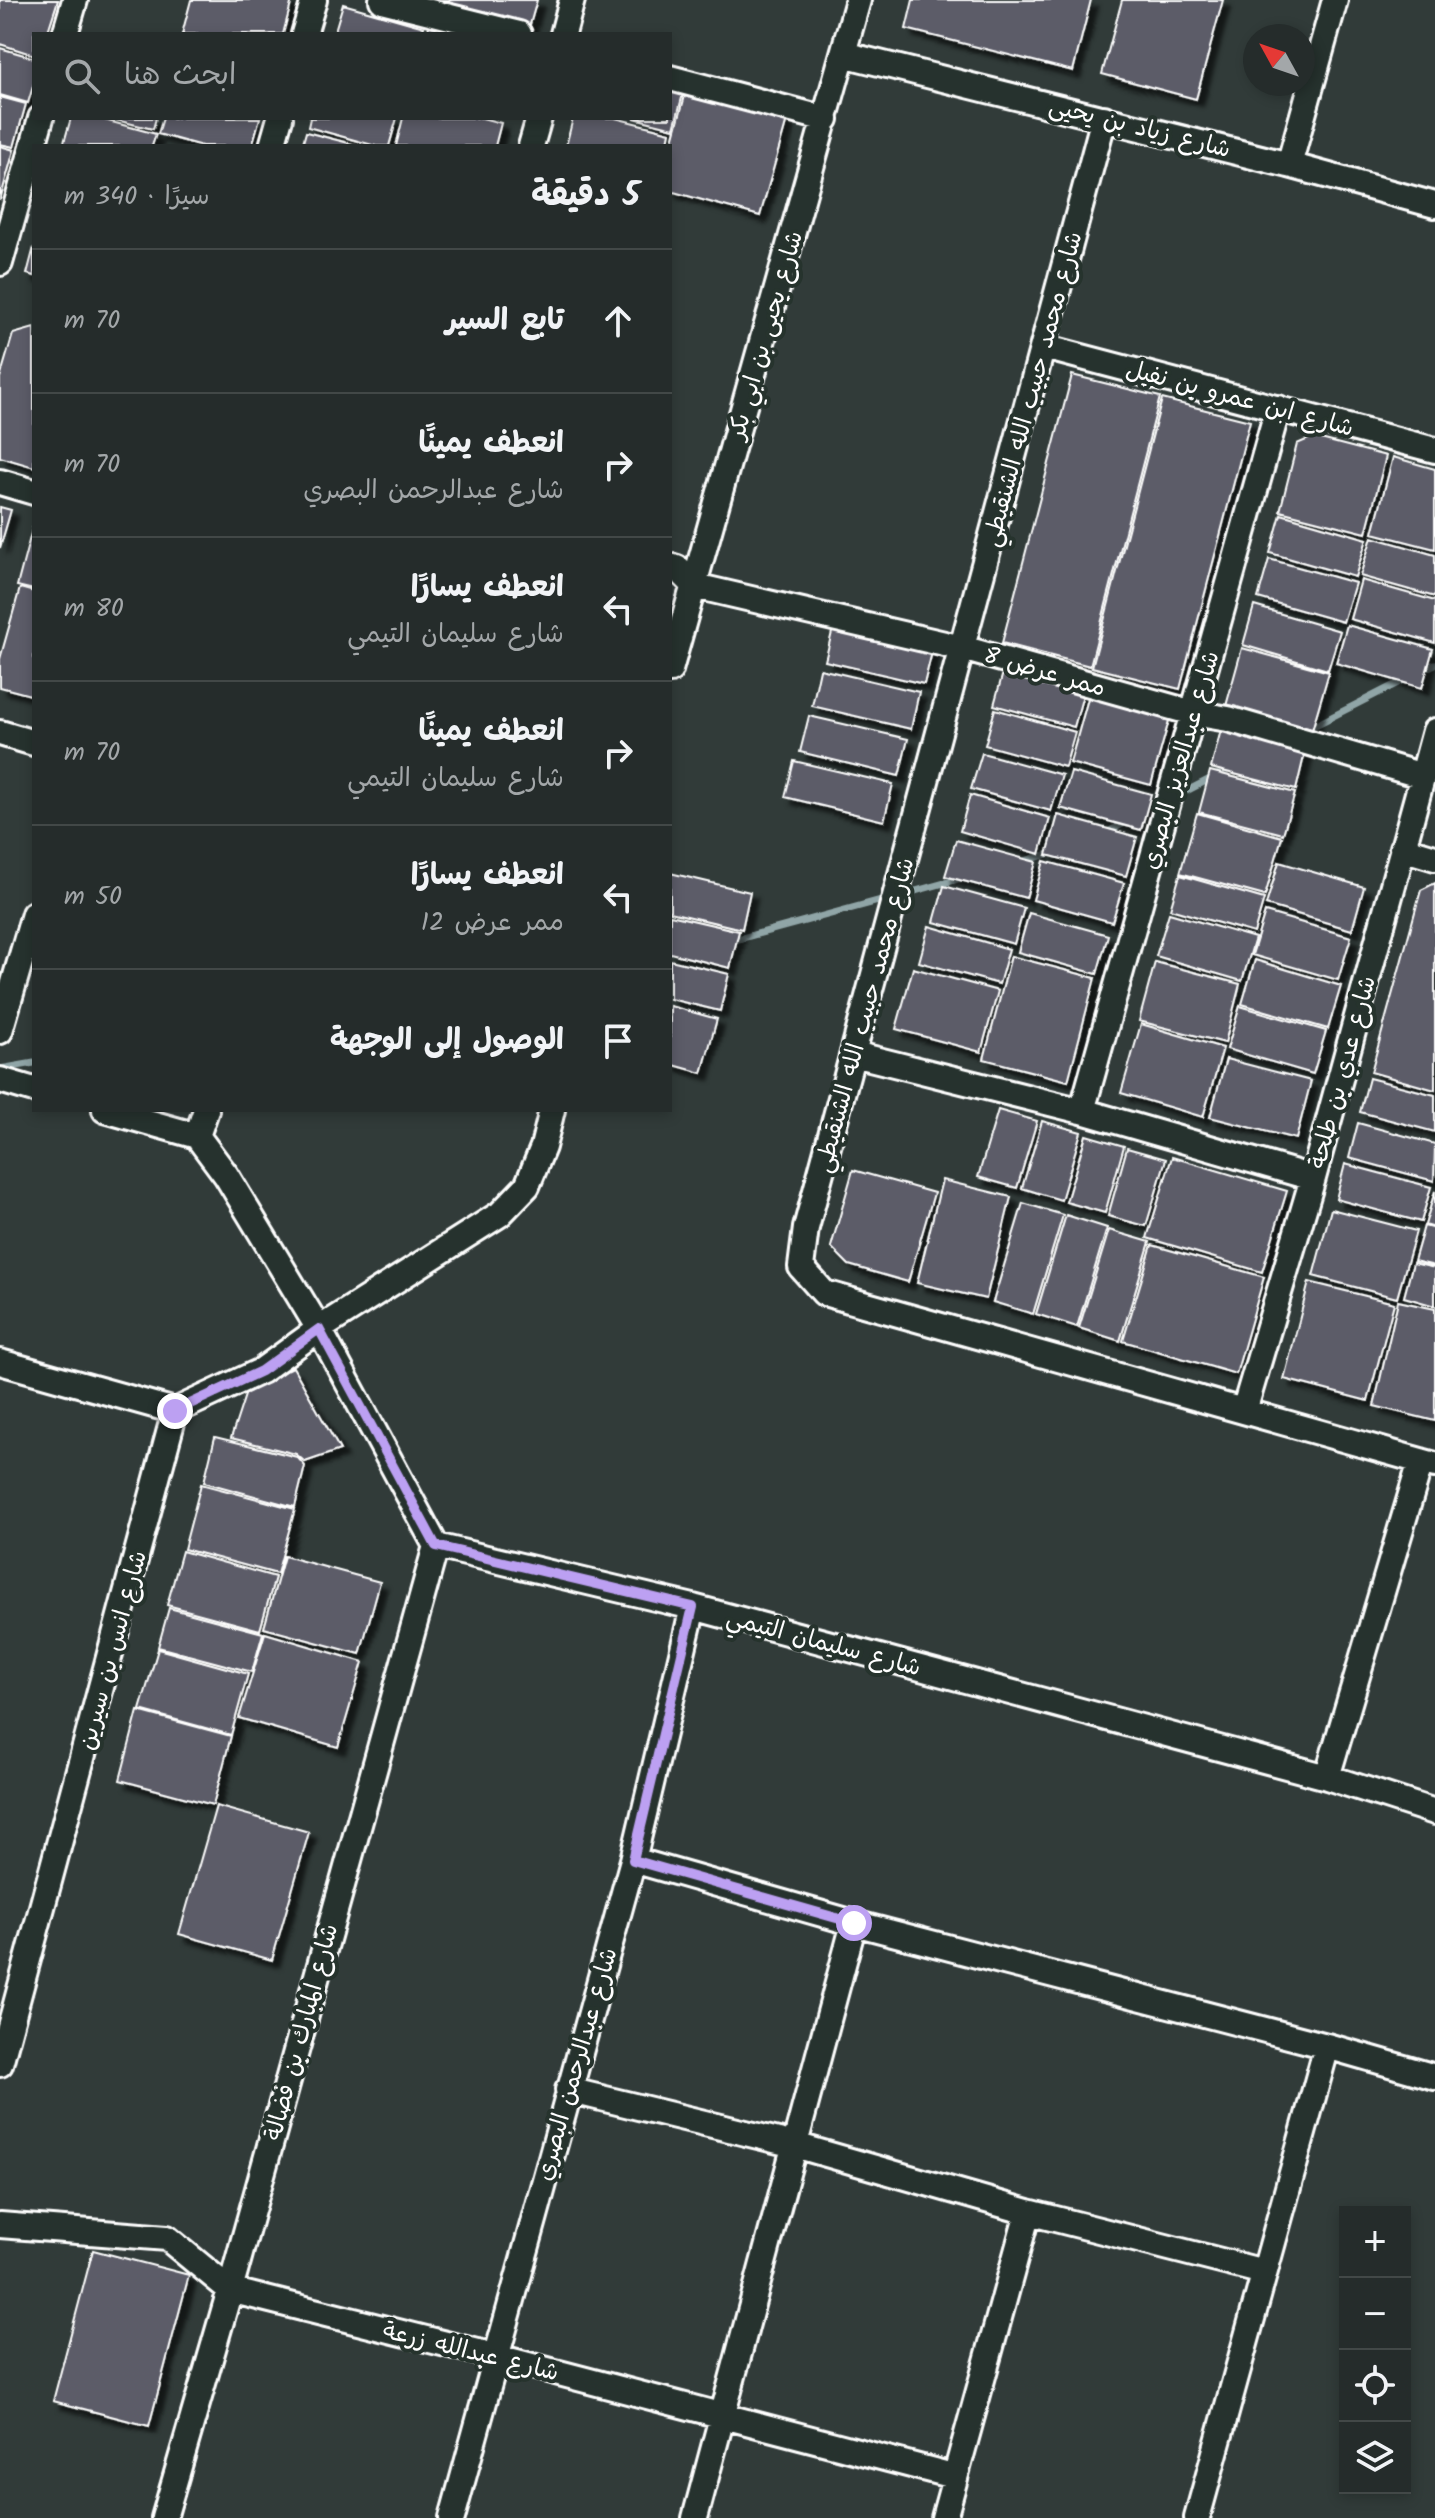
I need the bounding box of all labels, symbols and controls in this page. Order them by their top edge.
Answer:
north arrow [1243,24,1315,96]
search box [32,32,672,120]
text: ابحث هنا [124,52,236,100]
icon: search [60,54,104,98]
street label: شارع زياد بن يحيى [1045,87,1235,170]
text: 5 دقيقة [531,169,640,223]
text: سيرًا · 340 m [64,176,210,218]
street label: شارع يحيى بن ابي بكر [717,227,815,446]
street label: شارع محمد حبيب الله الشنقيطي [973,227,1094,551]
text: تابع السير [446,297,564,345]
icon: ahead [596,299,640,343]
text: 70 m [64,300,120,342]
street label: شارع ابن عمرو بن نفيل [1121,350,1358,449]
text: انعطف يمينًا [418,420,564,468]
icon: right [596,443,640,487]
text: 70 m [64,444,120,486]
text: شارع عبدالرحمن البصري [303,470,564,512]
text: انعطف يسارًا [411,564,564,612]
icon: left [596,587,640,631]
text: 80 m [64,588,124,630]
text: شارع سليمان التيمي [347,614,564,656]
street label: ممر عرض 8 [979,636,1110,708]
street label: شارع عبدالعزيز البصري [1132,646,1231,874]
text: انعطف يمينًا [418,708,564,756]
icon: right [596,731,640,775]
text: 70 m [64,732,120,774]
text: شارع سليمان التيمي [347,758,564,800]
text: انعطف يسارًا [411,852,564,900]
street label: شارع محمد حبيب الله الشنقيطي [805,853,926,1177]
icon: left [596,875,640,919]
text: 50 m [64,876,122,918]
text: ممر عرض 12 [421,902,564,944]
street label: شارع عدي بن طلحة [1299,971,1388,1173]
text: الوصول إلى الوجهة [330,1017,564,1065]
icon: arrive [596,1019,640,1063]
route end [157,1393,193,1429]
street label: شارع انس بن سيرين [68,1546,159,1755]
street label: شارع سليمان التيمي [722,1599,925,1688]
route start [836,1905,872,1941]
street label: شارع المبارك بن فضالة [255,1920,350,2145]
street label: شارع عبدالرحمن البصري [526,1943,629,2185]
map controls [1339,2206,1411,2494]
button: + [1339,2206,1411,2278]
button: − [1339,2278,1411,2350]
street label: شارع عبدالله زرعة [378,2312,563,2393]
button: locate [1339,2350,1411,2422]
button: layers [1339,2422,1411,2494]

